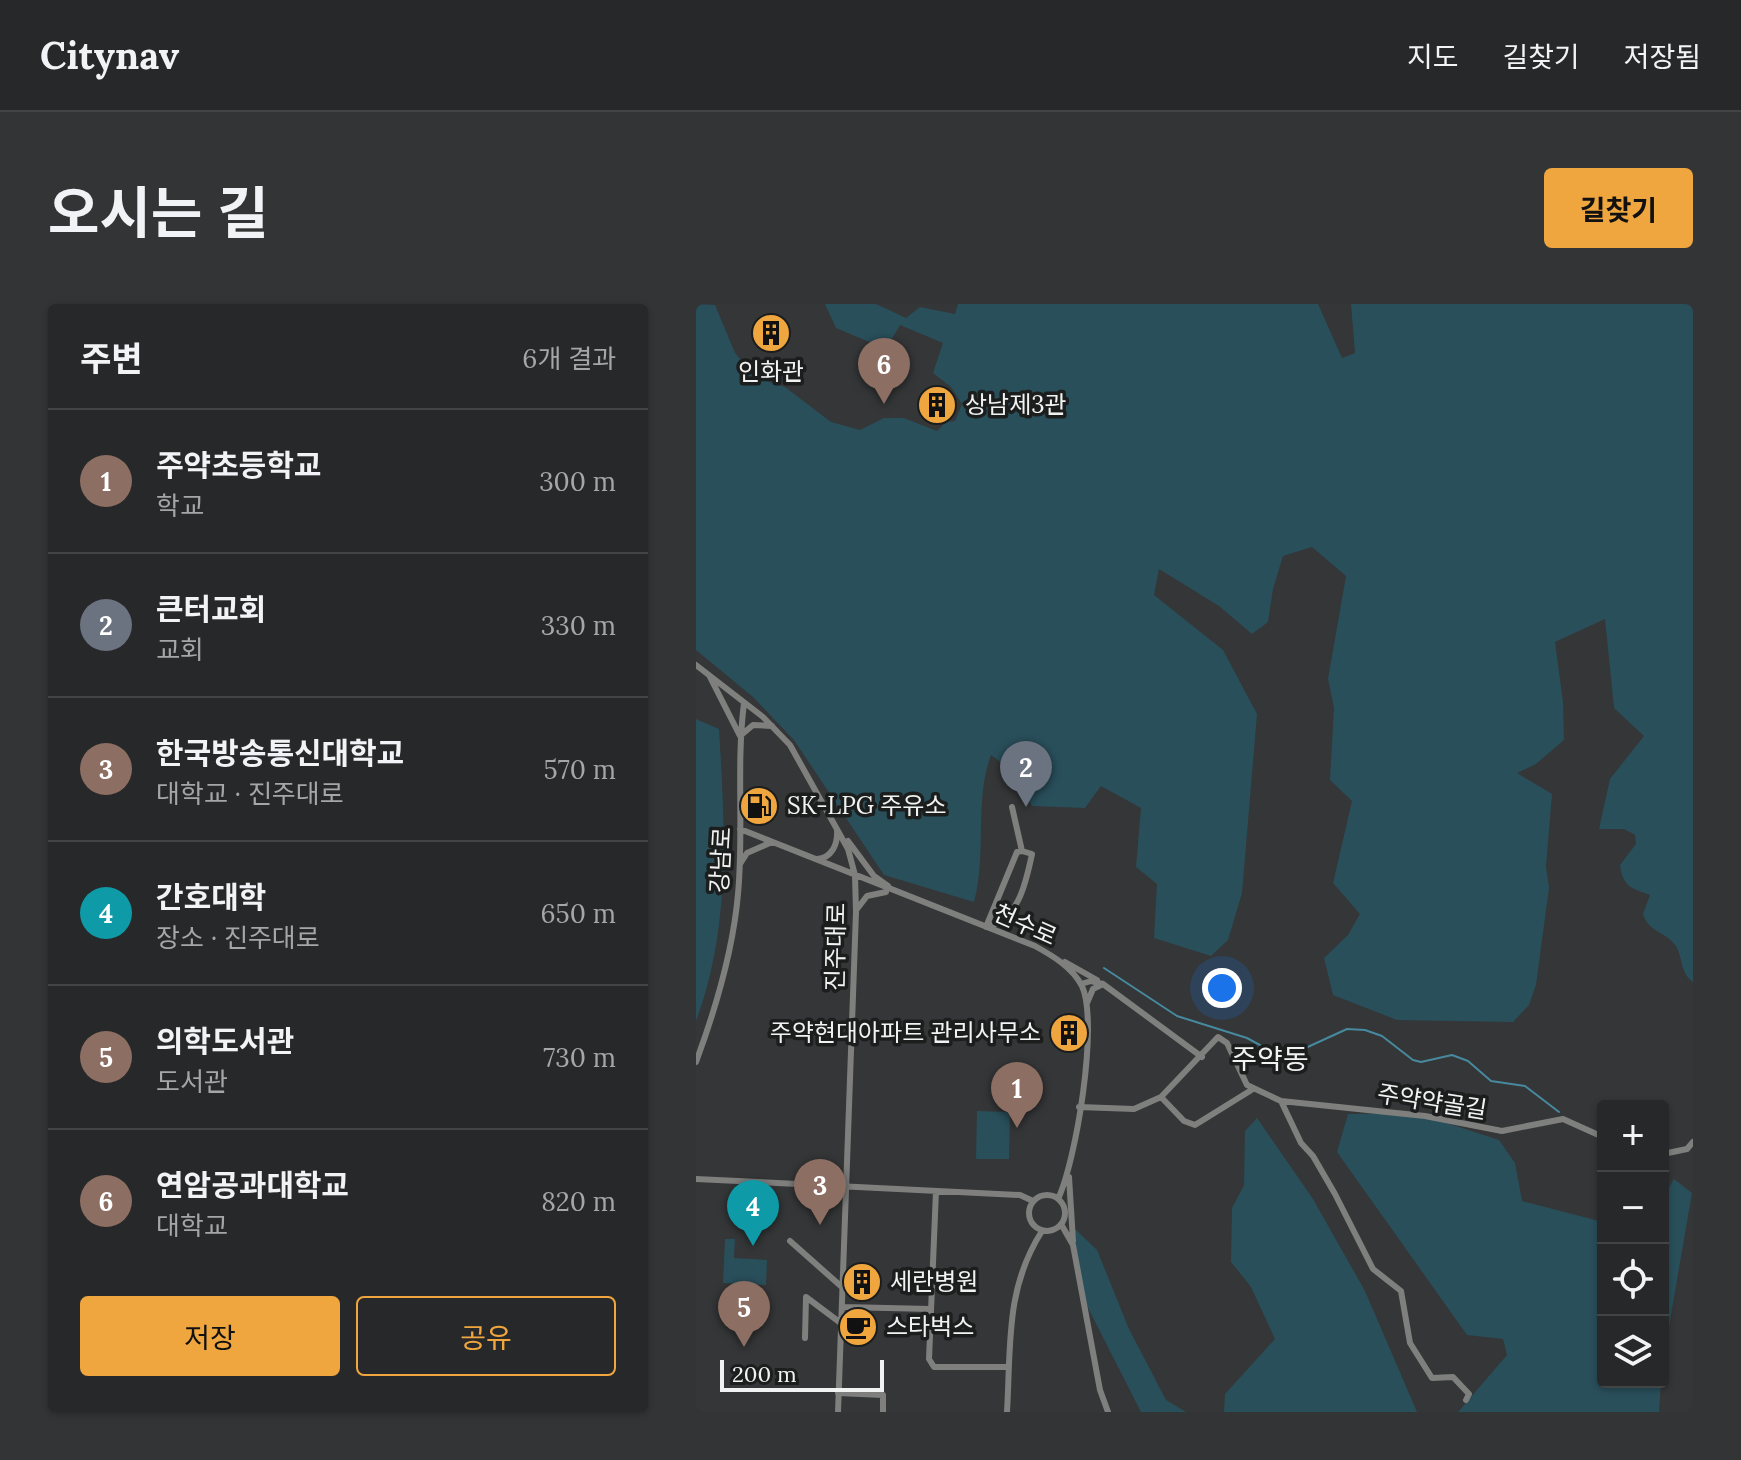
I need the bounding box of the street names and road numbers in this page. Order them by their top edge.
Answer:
street label: 강남로 [703,826,738,894]
street label: 천수로 [989,897,1062,952]
street label: 진주대로 [819,903,852,991]
street label: 주약약골길 [1375,1078,1489,1125]

